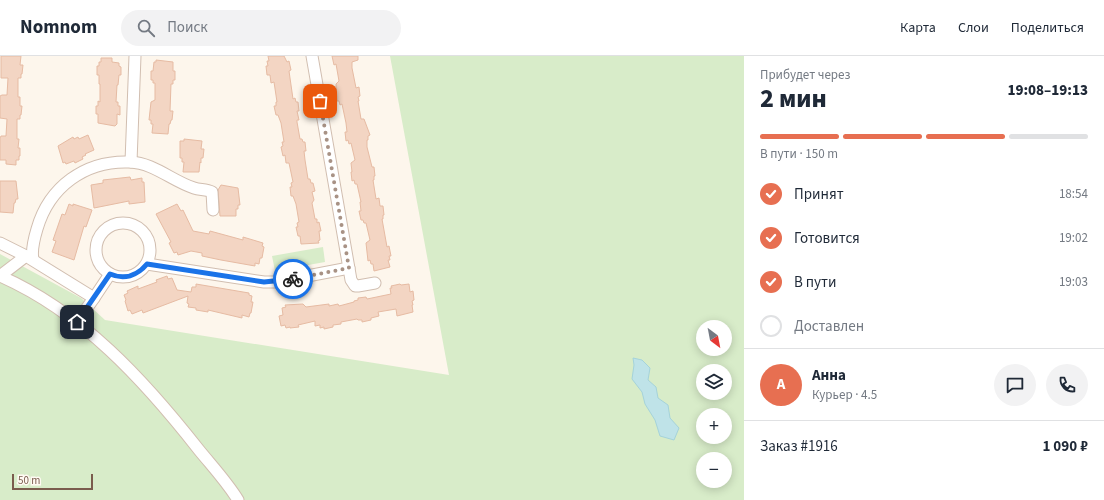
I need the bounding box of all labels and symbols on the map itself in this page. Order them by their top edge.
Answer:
pin [303,84,337,118]
courier [273,259,313,299]
pin [60,305,94,339]
north arrow [696,320,732,356]
scale bar [12,472,93,491]

